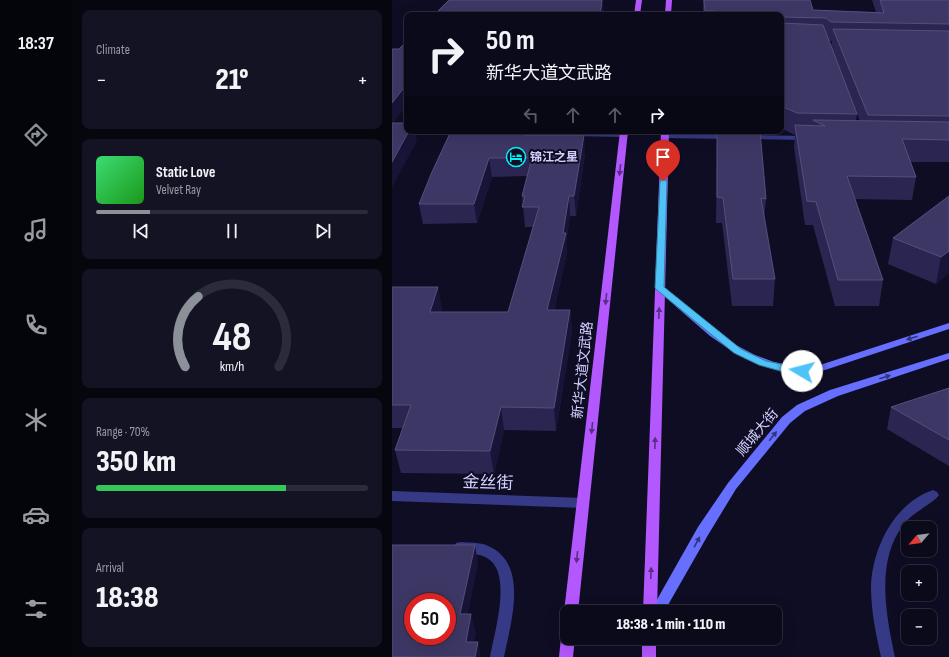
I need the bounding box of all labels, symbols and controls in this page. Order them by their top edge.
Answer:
text: 50 m [486,24,535,57]
icon: right [420,28,472,80]
text: 18:37 [18,33,54,54]
text: Climate [96,42,130,58]
text: 21° [215,62,249,98]
text: 新华大道文武路 [486,63,612,84]
text: − [96,67,107,94]
text: + [357,67,368,94]
icon: left [520,104,542,126]
icon: ahead [562,104,584,126]
icon: ahead [604,104,626,126]
icon: right [646,104,668,126]
icon: directions [22,121,50,149]
pin [646,140,680,181]
hotel icon: 锦江之星 [505,146,527,168]
icon: arrive [652,146,674,168]
place label: 锦江之星 [530,150,578,165]
text: Static Love [156,163,215,182]
one-way arrow [617,164,623,176]
text: Velvet Ray [156,182,201,198]
icon: music [22,216,50,244]
icon: previous [130,220,152,242]
icon: pause [221,220,243,242]
icon: next [312,220,334,242]
one-way arrow [603,293,609,305]
one-way arrow [656,306,662,319]
icon: phone [22,311,50,339]
text: 48 [212,312,252,361]
street label: 新华大道文武路 [569,320,596,420]
one-way arrow [906,335,918,341]
position arrow [781,350,823,392]
text: km/h [220,357,244,374]
one-way arrow [879,374,891,380]
street label: 顺城大街 [733,405,782,459]
icon: climate [22,406,50,434]
one-way arrow [588,422,595,434]
text: Range · 70% [96,424,150,440]
one-way arrow [768,431,777,442]
one-way arrow [652,436,658,449]
text: 350 km [96,444,176,480]
street label: 金丝街 [462,472,514,494]
icon: car [22,501,50,529]
north arrow [901,521,937,557]
map controls [901,521,937,645]
one-way arrow [693,536,700,548]
one-way arrow [574,551,581,563]
text: Arrival [96,560,124,576]
button: + [901,565,937,601]
one-way arrow [648,567,655,579]
text: 18:38 [96,580,159,616]
speed limit sign: 50 [404,593,456,645]
icon: filters [22,595,50,623]
button: − [901,609,937,645]
text: 18:38 · 1 min · 110 m [617,615,725,634]

